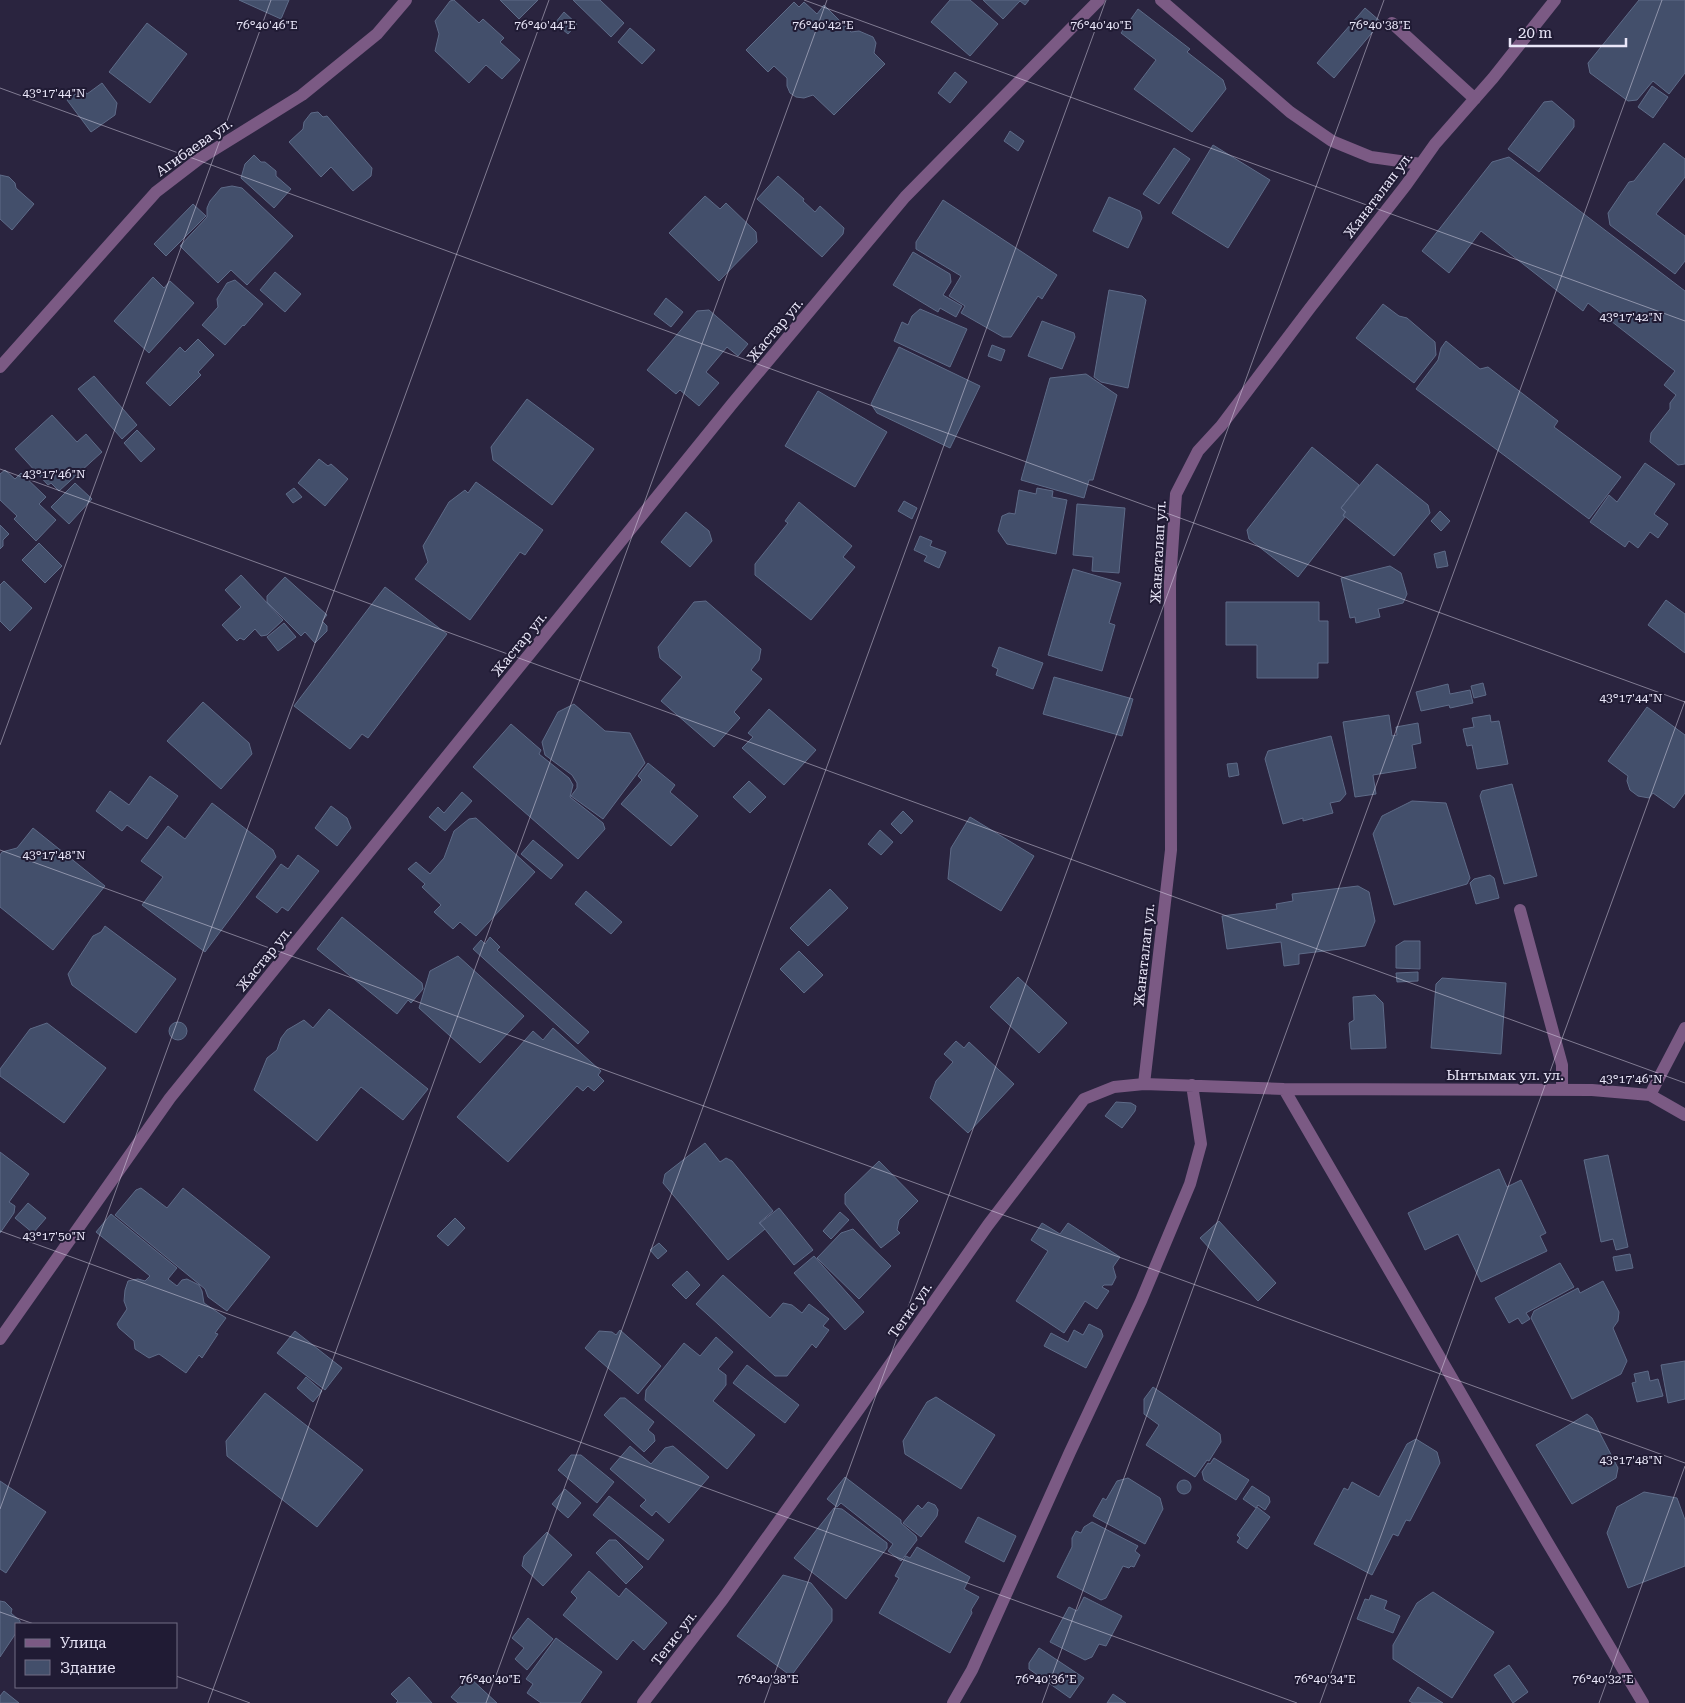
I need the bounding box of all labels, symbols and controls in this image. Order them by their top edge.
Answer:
scale bar [1510,15,1626,47]
text: 76°40'46"E [236,18,298,32]
text: 76°40'44"E [514,18,576,32]
text: 76°40'42"E [792,18,854,32]
text: 76°40'40"E [1070,18,1132,32]
text: 76°40'38"E [1349,18,1411,32]
text: 20 m [1518,24,1553,42]
text: 43°17'44"N [22,86,86,100]
street label: Агибаева ул. [153,115,235,179]
street label: Жанаталап ул. [1340,149,1416,241]
street label: Жастар ул. [744,295,806,365]
text: 43°17'42"N [1599,310,1663,324]
text: 43°17'46"N [22,467,86,481]
street label: Жанаталап ул. [1147,500,1169,604]
street label: Жастар ул. [488,609,550,679]
text: 43°17'44"N [1599,691,1663,705]
text: 43°17'48"N [22,848,86,862]
street label: Жанаталап ул. [1131,903,1157,1007]
street label: Жастар ул. [233,924,295,994]
street label: Ынтымак ул. ул. [1446,1067,1564,1083]
text: 43°17'46"N [1599,1072,1663,1086]
text: 43°17'50"N [22,1229,86,1243]
street label: Тегис ул. [885,1279,935,1341]
text: 43°17'48"N [1599,1453,1663,1467]
street label: Тегис ул. [648,1607,700,1669]
legend [15,1623,178,1688]
text: Улица [60,1634,106,1652]
text: Здание [60,1659,116,1677]
text: 76°40'40"E [459,1672,521,1686]
text: 76°40'38"E [737,1672,799,1686]
text: 76°40'36"E [1015,1672,1077,1686]
text: 76°40'34"E [1294,1672,1356,1686]
text: 76°40'32"E [1572,1672,1634,1686]

